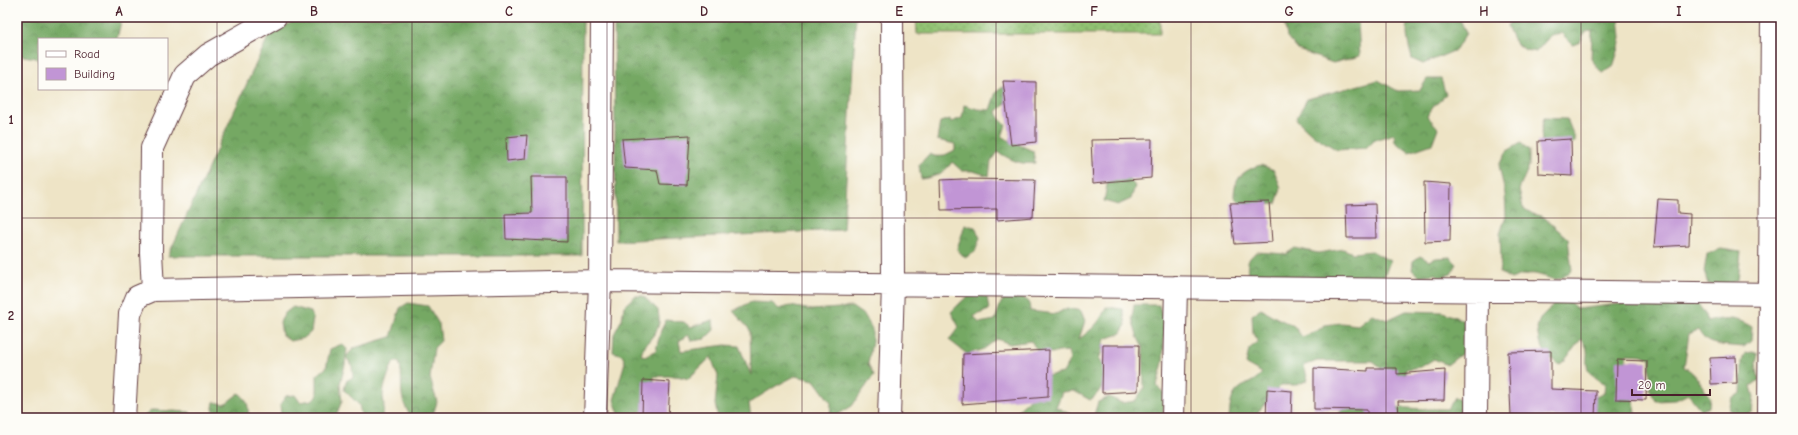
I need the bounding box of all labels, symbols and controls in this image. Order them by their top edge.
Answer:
text: A [115,4,123,19]
text: B [310,4,318,19]
text: C [505,4,513,19]
text: D [700,4,708,19]
text: E [895,4,903,19]
text: F [1090,4,1098,19]
text: G [1284,4,1294,19]
text: H [1479,4,1489,19]
text: I [1676,4,1682,19]
legend [38,38,168,90]
text: Road [74,47,100,61]
text: Building [74,67,115,81]
text: 1 [8,112,14,127]
text: 2 [8,308,14,323]
scale bar [1632,371,1710,397]
text: 20 m [1638,378,1666,392]

